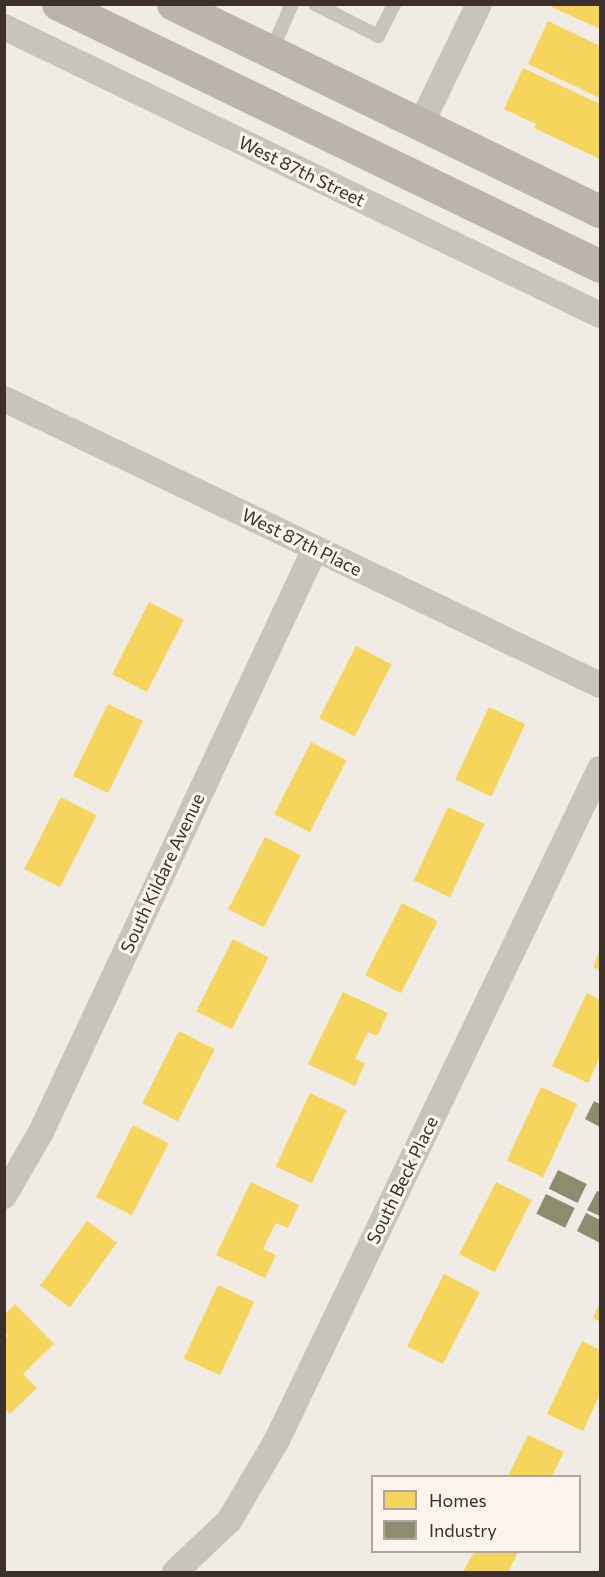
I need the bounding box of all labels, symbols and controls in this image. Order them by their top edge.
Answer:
street label: West 87th Street [235,131,369,211]
street label: West 87th Place [239,504,365,580]
street label: South Kildare Avenue [116,790,208,956]
street label: South Beck Place [362,1113,442,1247]
legend [371,1475,581,1553]
text: Homes [429,1489,487,1511]
text: Industry [429,1519,497,1541]

